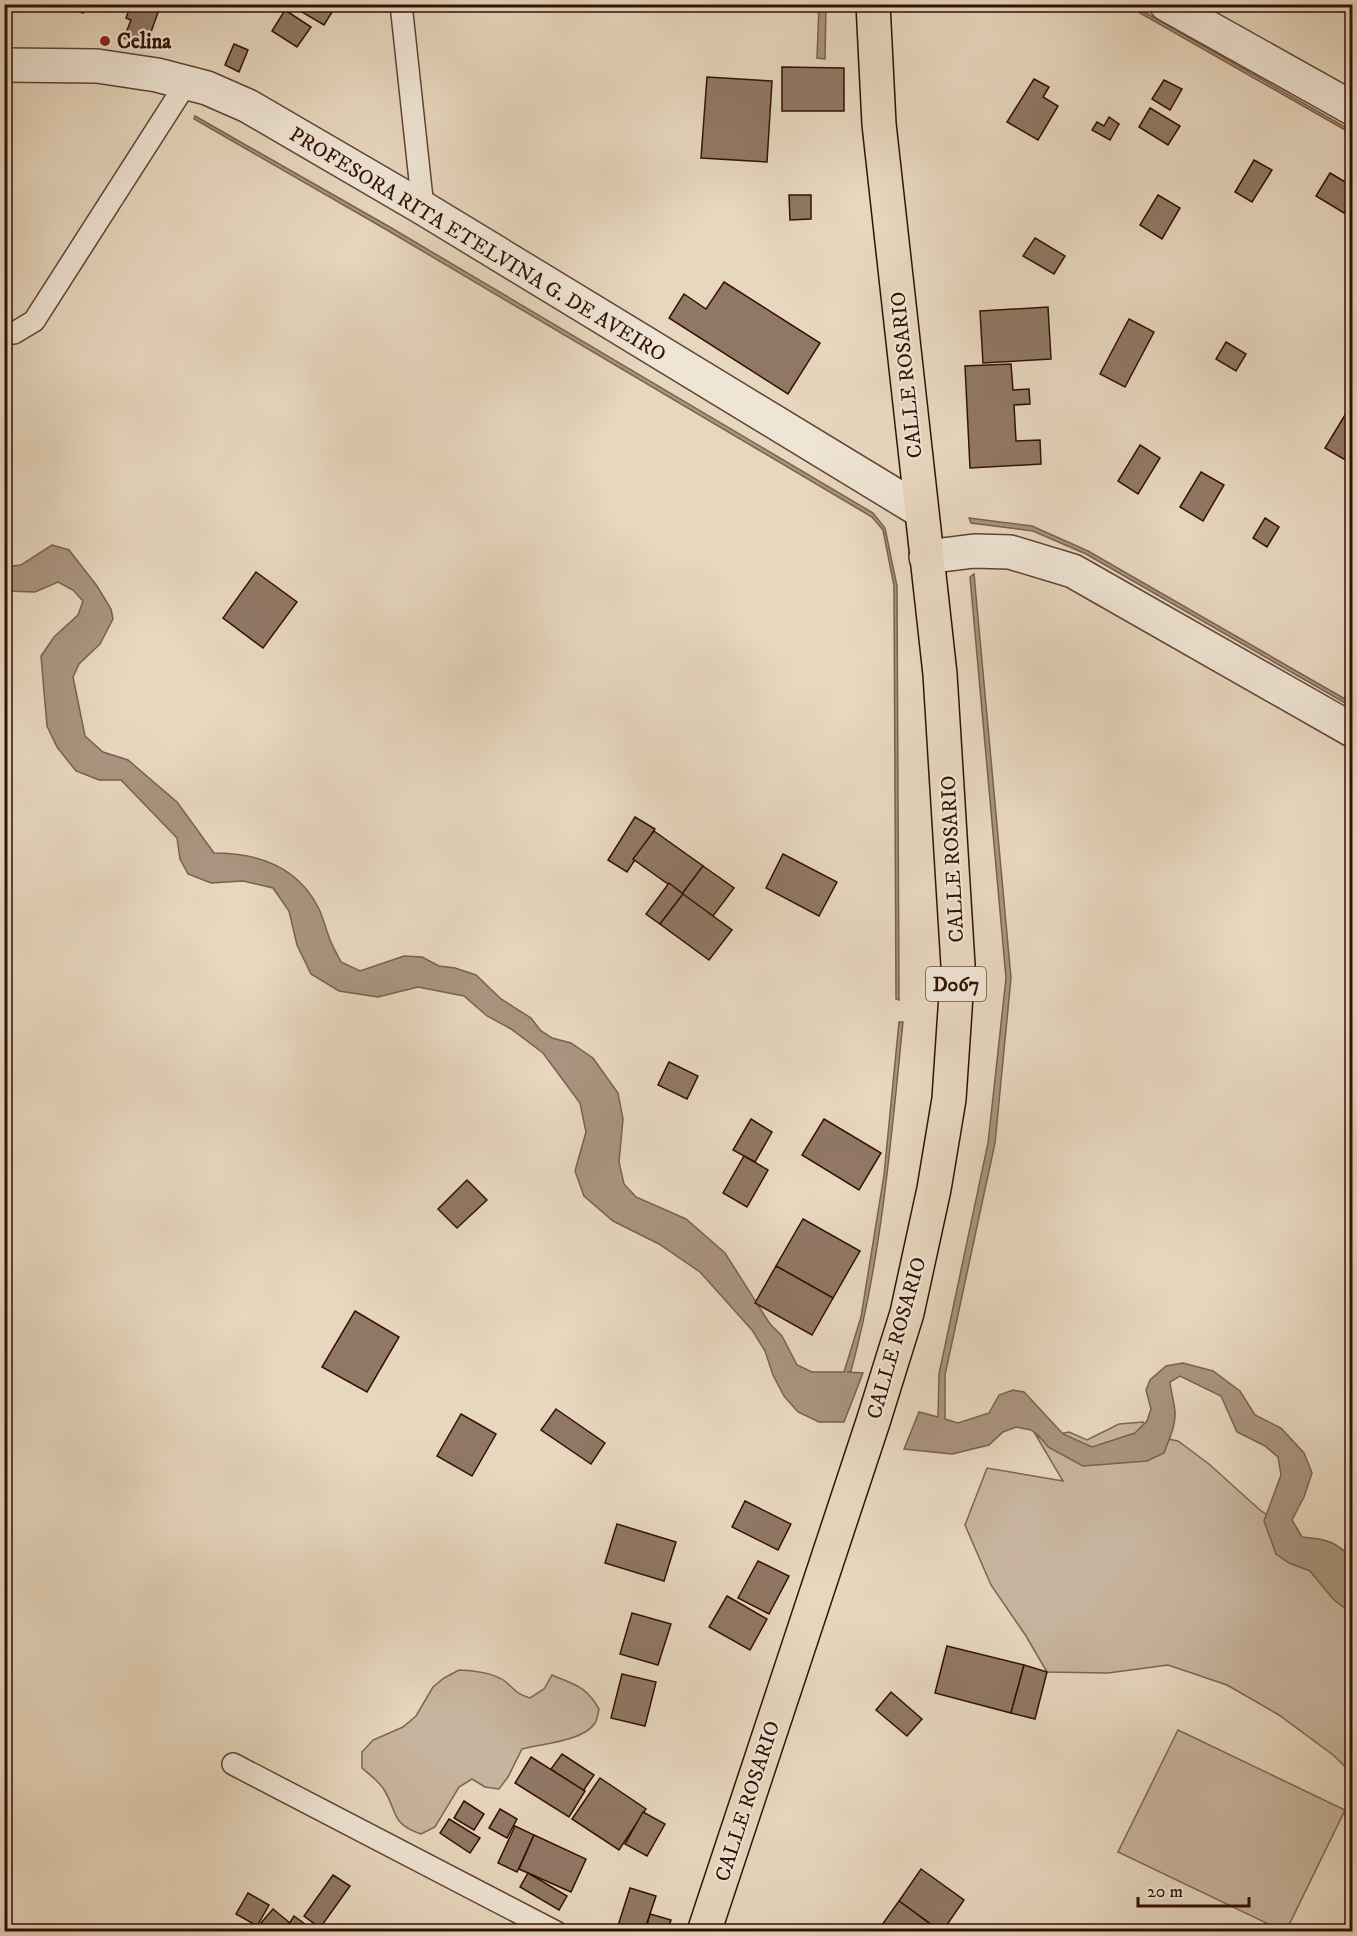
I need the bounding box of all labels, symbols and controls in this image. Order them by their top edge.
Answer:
place label: Celina [117,29,172,55]
marker: Celina [98,34,112,48]
street label: PROFESORA RITA ETELVINA G. DE AVEIRO [284,122,671,368]
street label: CALLE ROSARIO [885,290,929,459]
street label: CALLE ROSARIO [936,775,970,943]
road number: D067 [926,967,986,1001]
street label: CALLE ROSARIO [861,1254,933,1422]
street label: CALLE ROSARIO [710,1718,786,1885]
scale bar [1138,1870,1249,1908]
text: 20 m [1147,1881,1183,1903]

